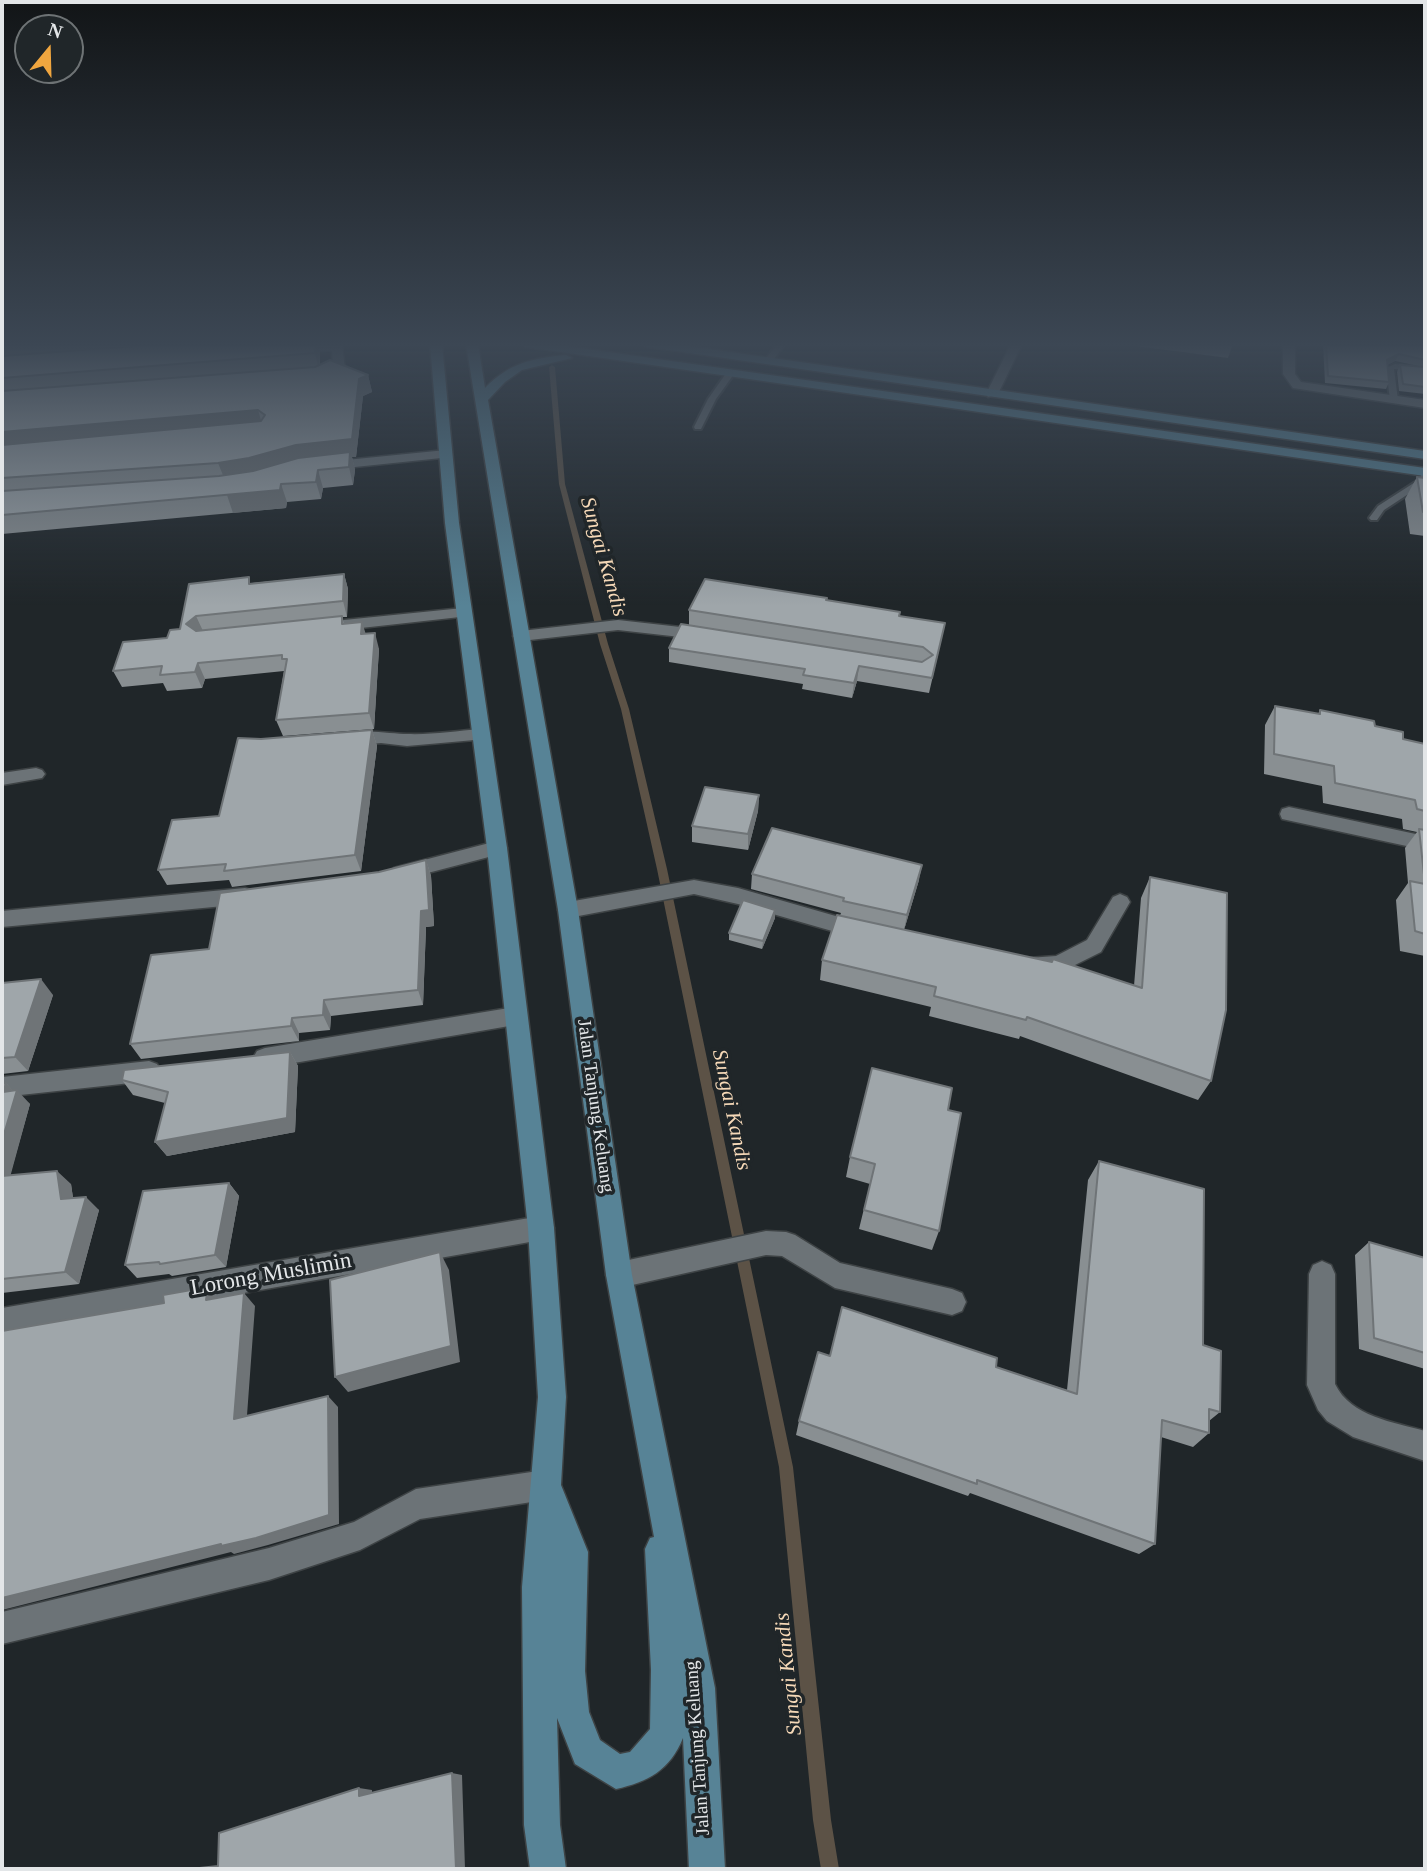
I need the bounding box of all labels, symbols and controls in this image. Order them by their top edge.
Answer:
north arrow [14,14,84,84]
text: N [45,18,65,43]
water label: Sungai Kandis [574,494,632,620]
street label: Jalan Tanjung Keluang [572,1018,618,1194]
water label: Sungai Kandis [706,1047,756,1173]
street label: Lorong Muslimin [188,1247,354,1303]
water label: Sungai Kandis [770,1611,808,1737]
street label: Jalan Tanjung Keluang [681,1660,715,1836]

